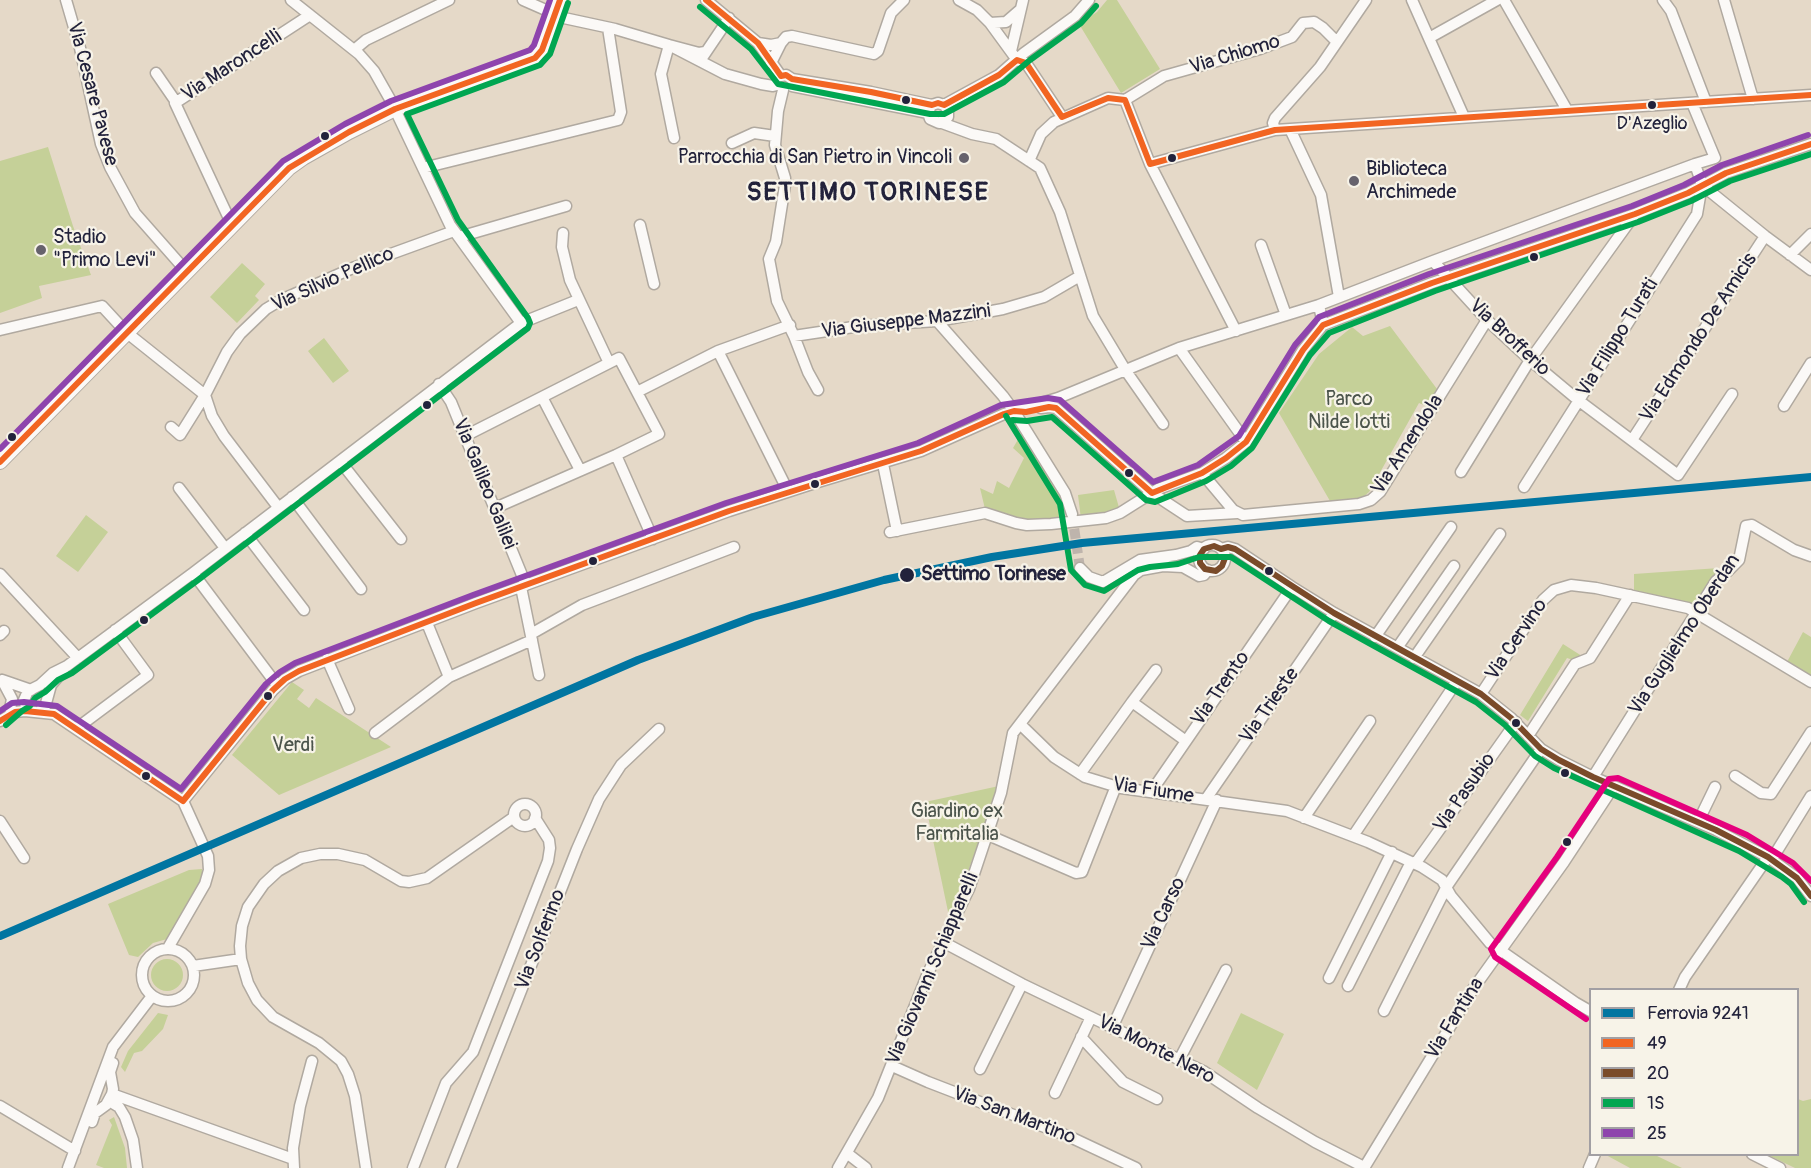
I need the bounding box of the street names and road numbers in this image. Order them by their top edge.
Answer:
street label: Via Cesare Pavese [61,20,123,168]
street label: Via Maroncelli [177,25,287,107]
street label: Via Chiomo [1187,30,1283,80]
street label: Via Silvio Pellico [268,242,398,318]
street label: Via Edmondo De Amicis [1635,249,1763,427]
street label: Via Filippo Turati [1572,274,1664,402]
street label: Via Brofferio [1463,294,1555,382]
street label: Via Giuseppe Mazzini [820,300,992,344]
street label: Via Amendola [1367,390,1449,500]
street label: Via Galileo Galilei [447,415,521,553]
street label: Via Guglielmo Oberdan [1624,550,1746,720]
street label: Via Cervino [1481,595,1553,685]
street label: Via Trento [1187,647,1255,731]
street label: Via Trieste [1235,663,1305,749]
street label: Via Pasubio [1429,749,1501,837]
street label: Via Fiume [1111,773,1195,809]
street label: Via Giovanni Schiapparelli [881,869,985,1069]
street label: Via Carso [1137,874,1191,954]
street label: Via Solferino [511,886,571,994]
street label: Via Fantina [1420,974,1490,1064]
street label: Via Monte Nero [1093,1010,1219,1090]
street label: Via San Martino [949,1082,1079,1150]

